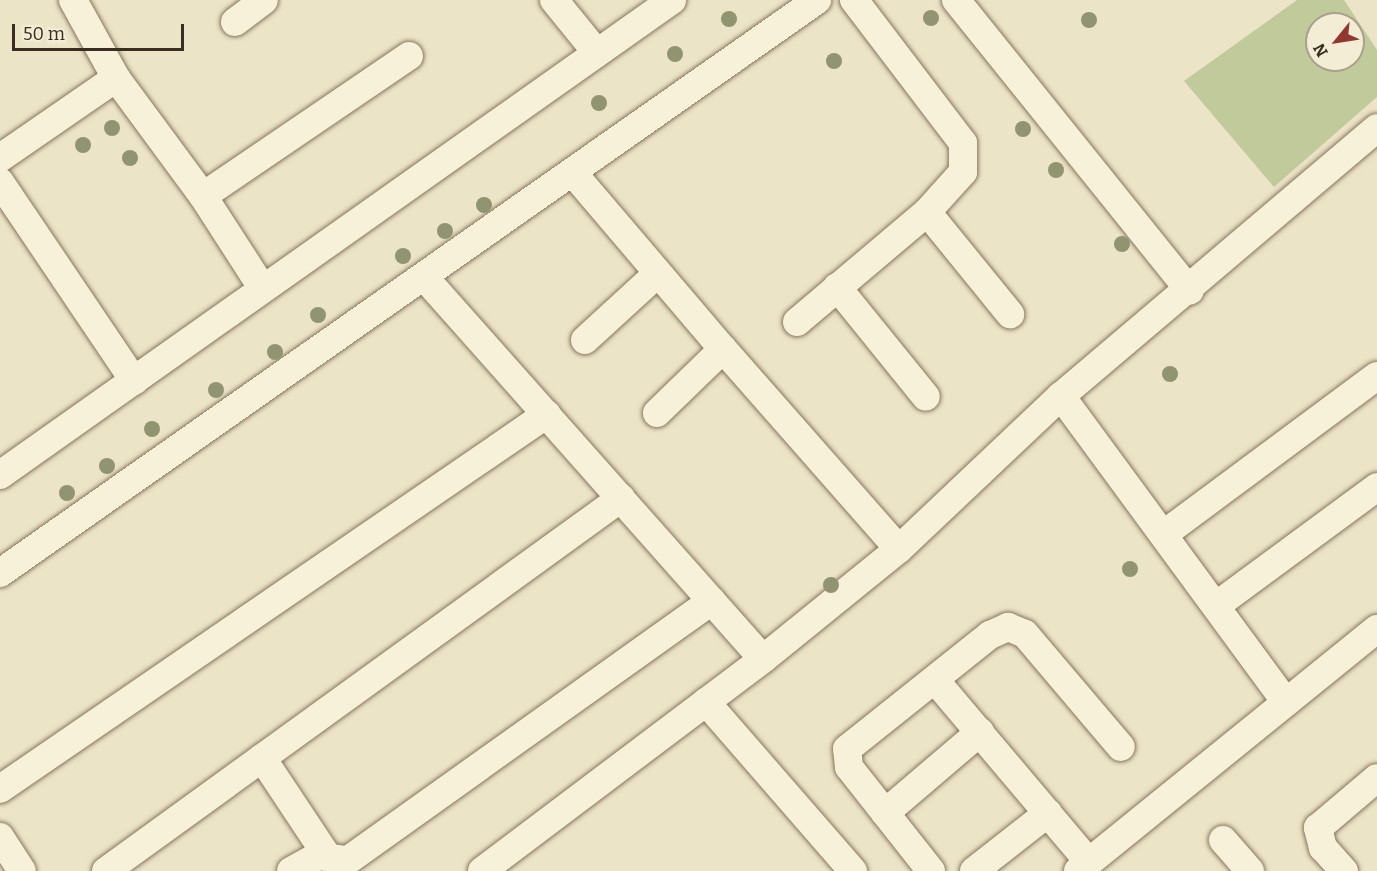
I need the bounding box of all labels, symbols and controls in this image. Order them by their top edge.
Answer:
scale bar [15,12,188,50]
north arrow [1305,12,1365,72]
text: 50 m [23,23,65,45]
text: N [1309,40,1332,60]

